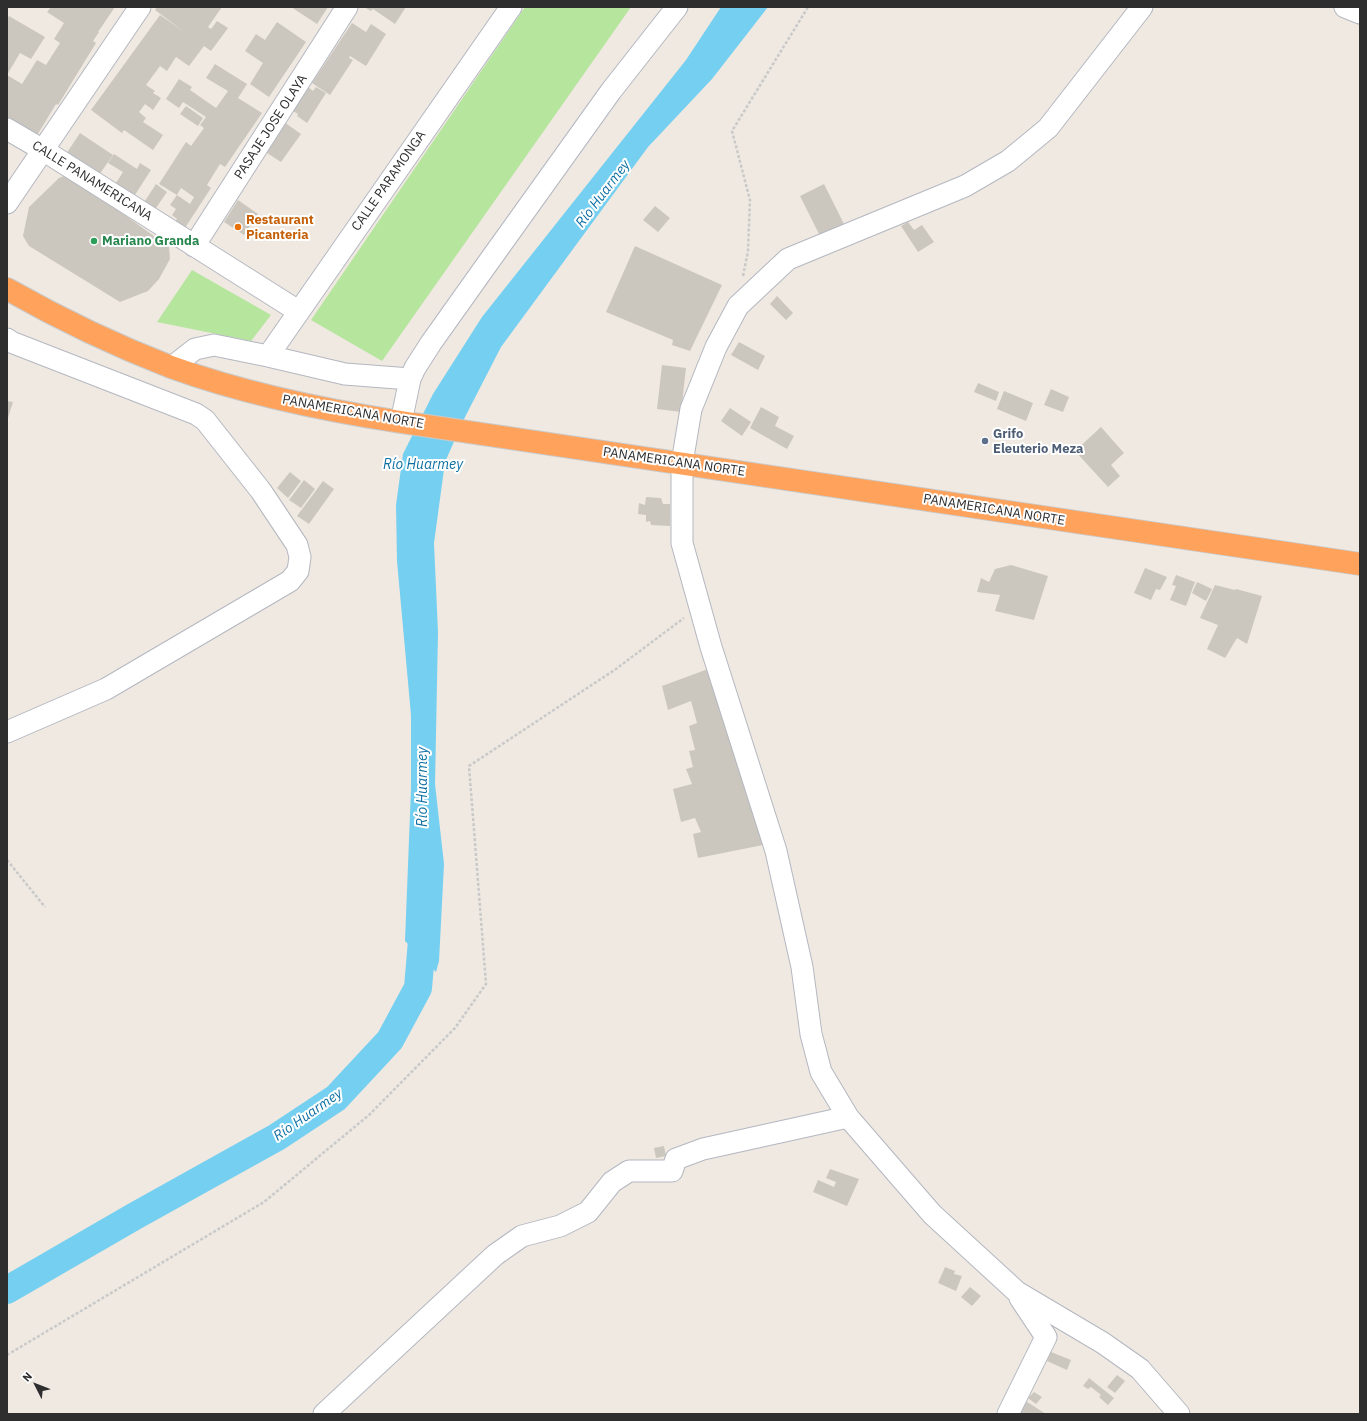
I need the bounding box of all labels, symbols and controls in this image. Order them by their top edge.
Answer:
street label: PASAJE JOSE OLAYA [231,72,311,182]
street label: CALLE PARAMONGA [349,128,429,234]
street label: CALLE PANAMERICANA [29,138,155,224]
water label: Río Huarmey [572,157,634,231]
place label: Restaurant Picanteria [246,212,314,243]
marker: Restaurant Picanteria [233,222,243,232]
place label: Mariano Granda [102,233,199,249]
marker: Mariano Granda [89,236,99,246]
street label: PANAMERICANA NORTE [281,392,425,432]
place label: Grifo Eleuterio Meza [993,426,1084,457]
marker: Grifo Eleuterio Meza [980,436,990,446]
street label: PANAMERICANA NORTE [602,444,746,480]
water label: Río Huarmey [383,457,463,473]
street label: PANAMERICANA NORTE [922,491,1066,529]
water label: Río Huarmey [415,747,431,827]
water label: Río Huarmey [270,1085,346,1145]
north arrow [16,1365,56,1405]
text: N [19,1369,35,1385]

